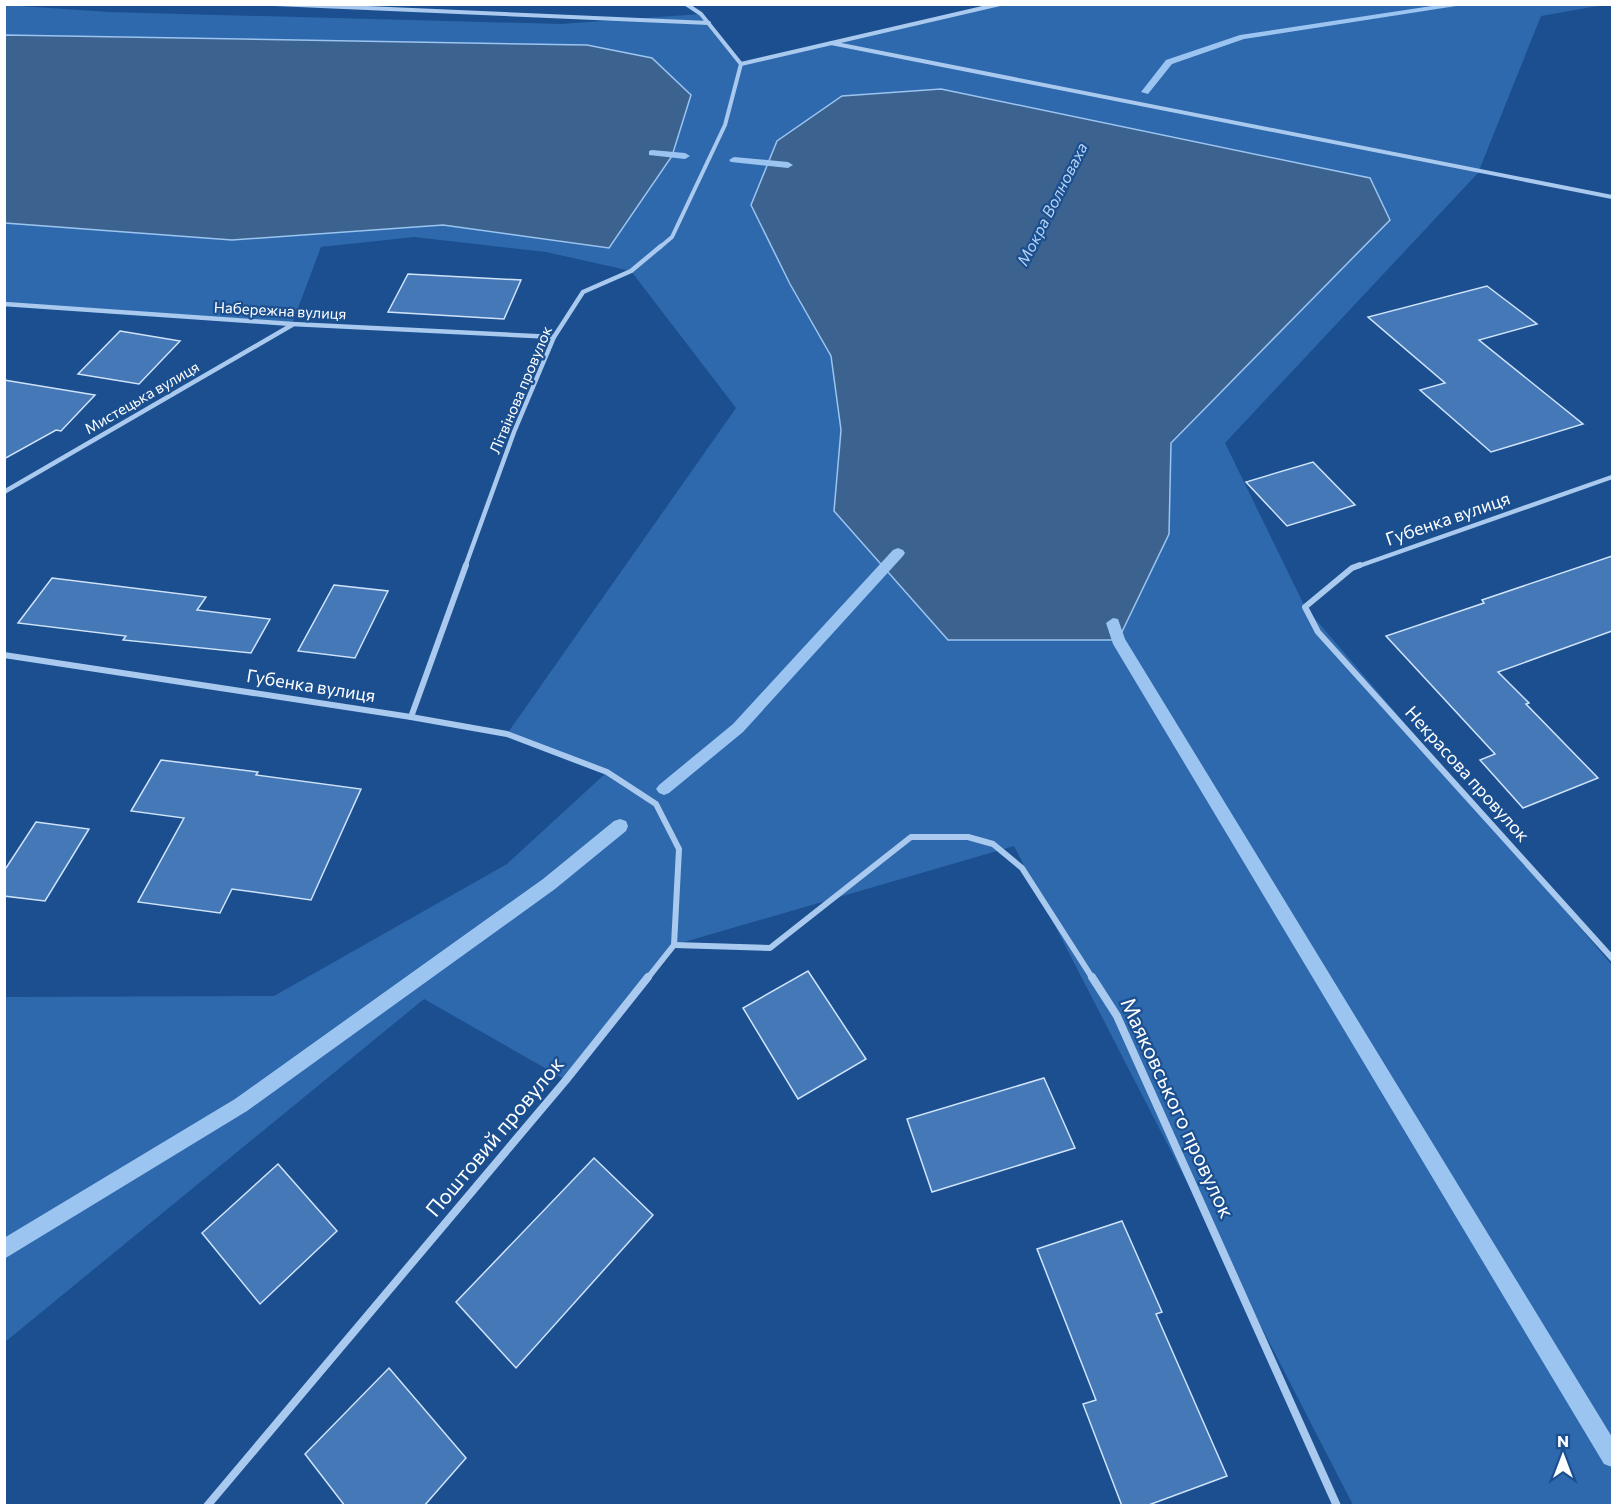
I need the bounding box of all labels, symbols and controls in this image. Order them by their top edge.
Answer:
water label: Мокра Волноваха [1012,139,1091,268]
street label: Набережна вулиця [213,298,347,322]
street label: Літвінова провулок [485,323,555,456]
street label: Мистецька вулиця [81,357,202,437]
street label: Губенка вулиця [1383,486,1513,550]
street label: Губенка вулиця [245,664,377,706]
street label: Некрасова провулок [1401,701,1535,846]
street label: Маяковського провулок [1116,993,1240,1222]
street label: Поштовий провулок [420,1051,568,1221]
north arrow [1533,1426,1593,1486]
text: N [1557,1431,1569,1450]

